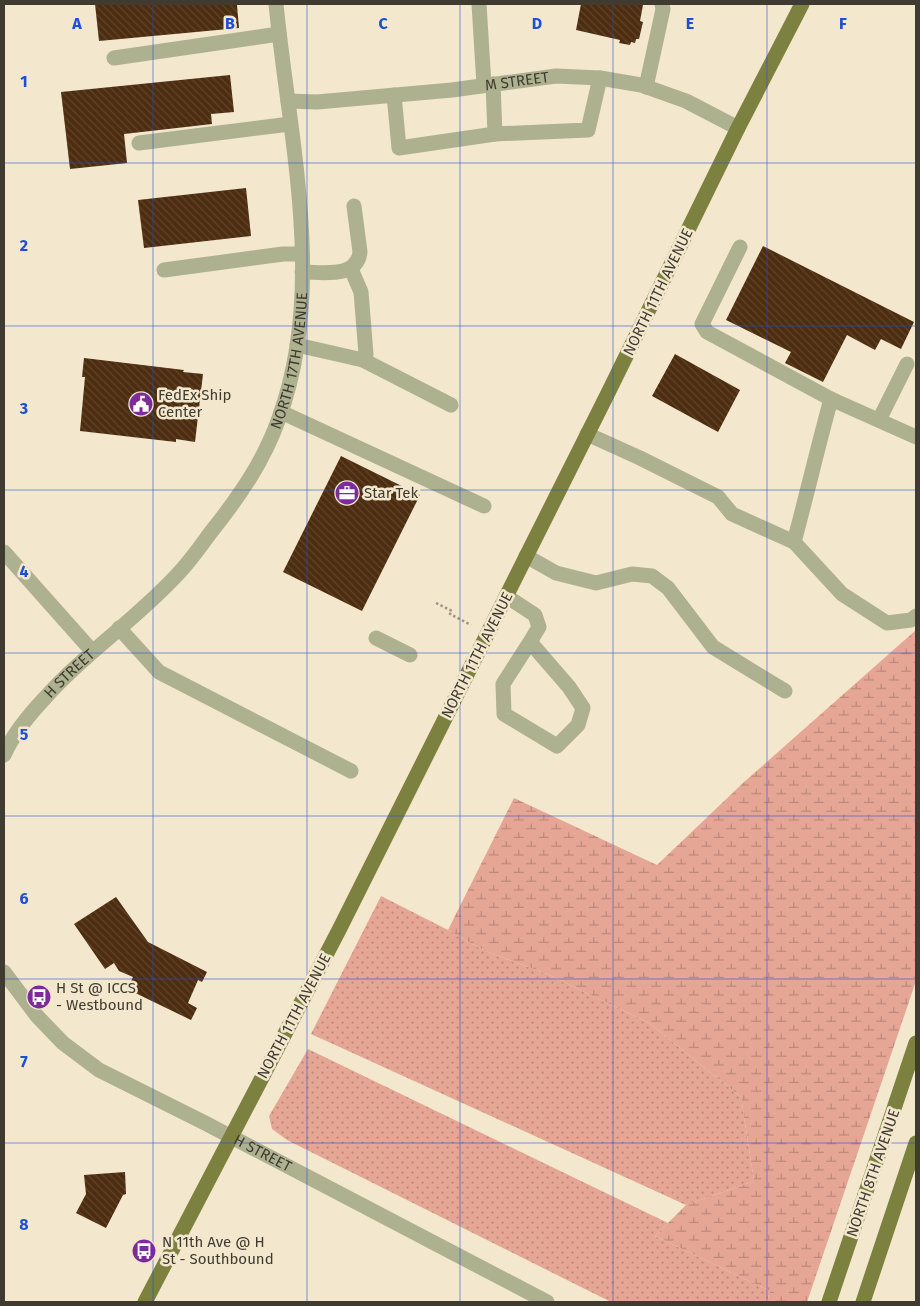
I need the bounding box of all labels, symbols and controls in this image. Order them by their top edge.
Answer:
text: A [71,14,82,33]
text: B [225,14,235,33]
text: C [378,14,388,33]
text: D [532,14,542,33]
text: E [686,14,694,33]
text: F [839,14,847,33]
street label: M STREET [484,68,550,94]
text: 1 [20,72,28,91]
street label: NORTH 11TH AVENUE [619,226,697,358]
text: 2 [20,236,28,255]
street label: NORTH 17TH AVENUE [267,292,311,432]
place label: FedEx Ship Center [158,386,231,421]
public building icon: FedEx Ship Center [128,391,154,417]
text: 3 [19,399,28,418]
office icon: Star Tek [334,480,360,506]
place label: Star Tek [364,484,419,502]
text: 4 [19,562,29,581]
street label: NORTH 11TH AVENUE [437,589,517,721]
street label: H STREET [40,645,98,702]
text: 5 [20,725,29,744]
text: 6 [19,889,29,908]
street label: NORTH 11TH AVENUE [253,950,335,1082]
place label: H St @ ICCS - Westbound [56,979,143,1014]
bus stop icon: H St @ ICCS - Westbound [26,984,52,1010]
text: 7 [20,1052,28,1071]
street label: NORTH 8TH AVENUE [843,1107,903,1239]
street label: H STREET [231,1131,295,1176]
text: 8 [19,1215,29,1234]
place label: N 11th Ave @ H St - Southbound [162,1233,274,1268]
bus stop icon: N 11th Ave @ H St - Southbound [131,1238,157,1264]

